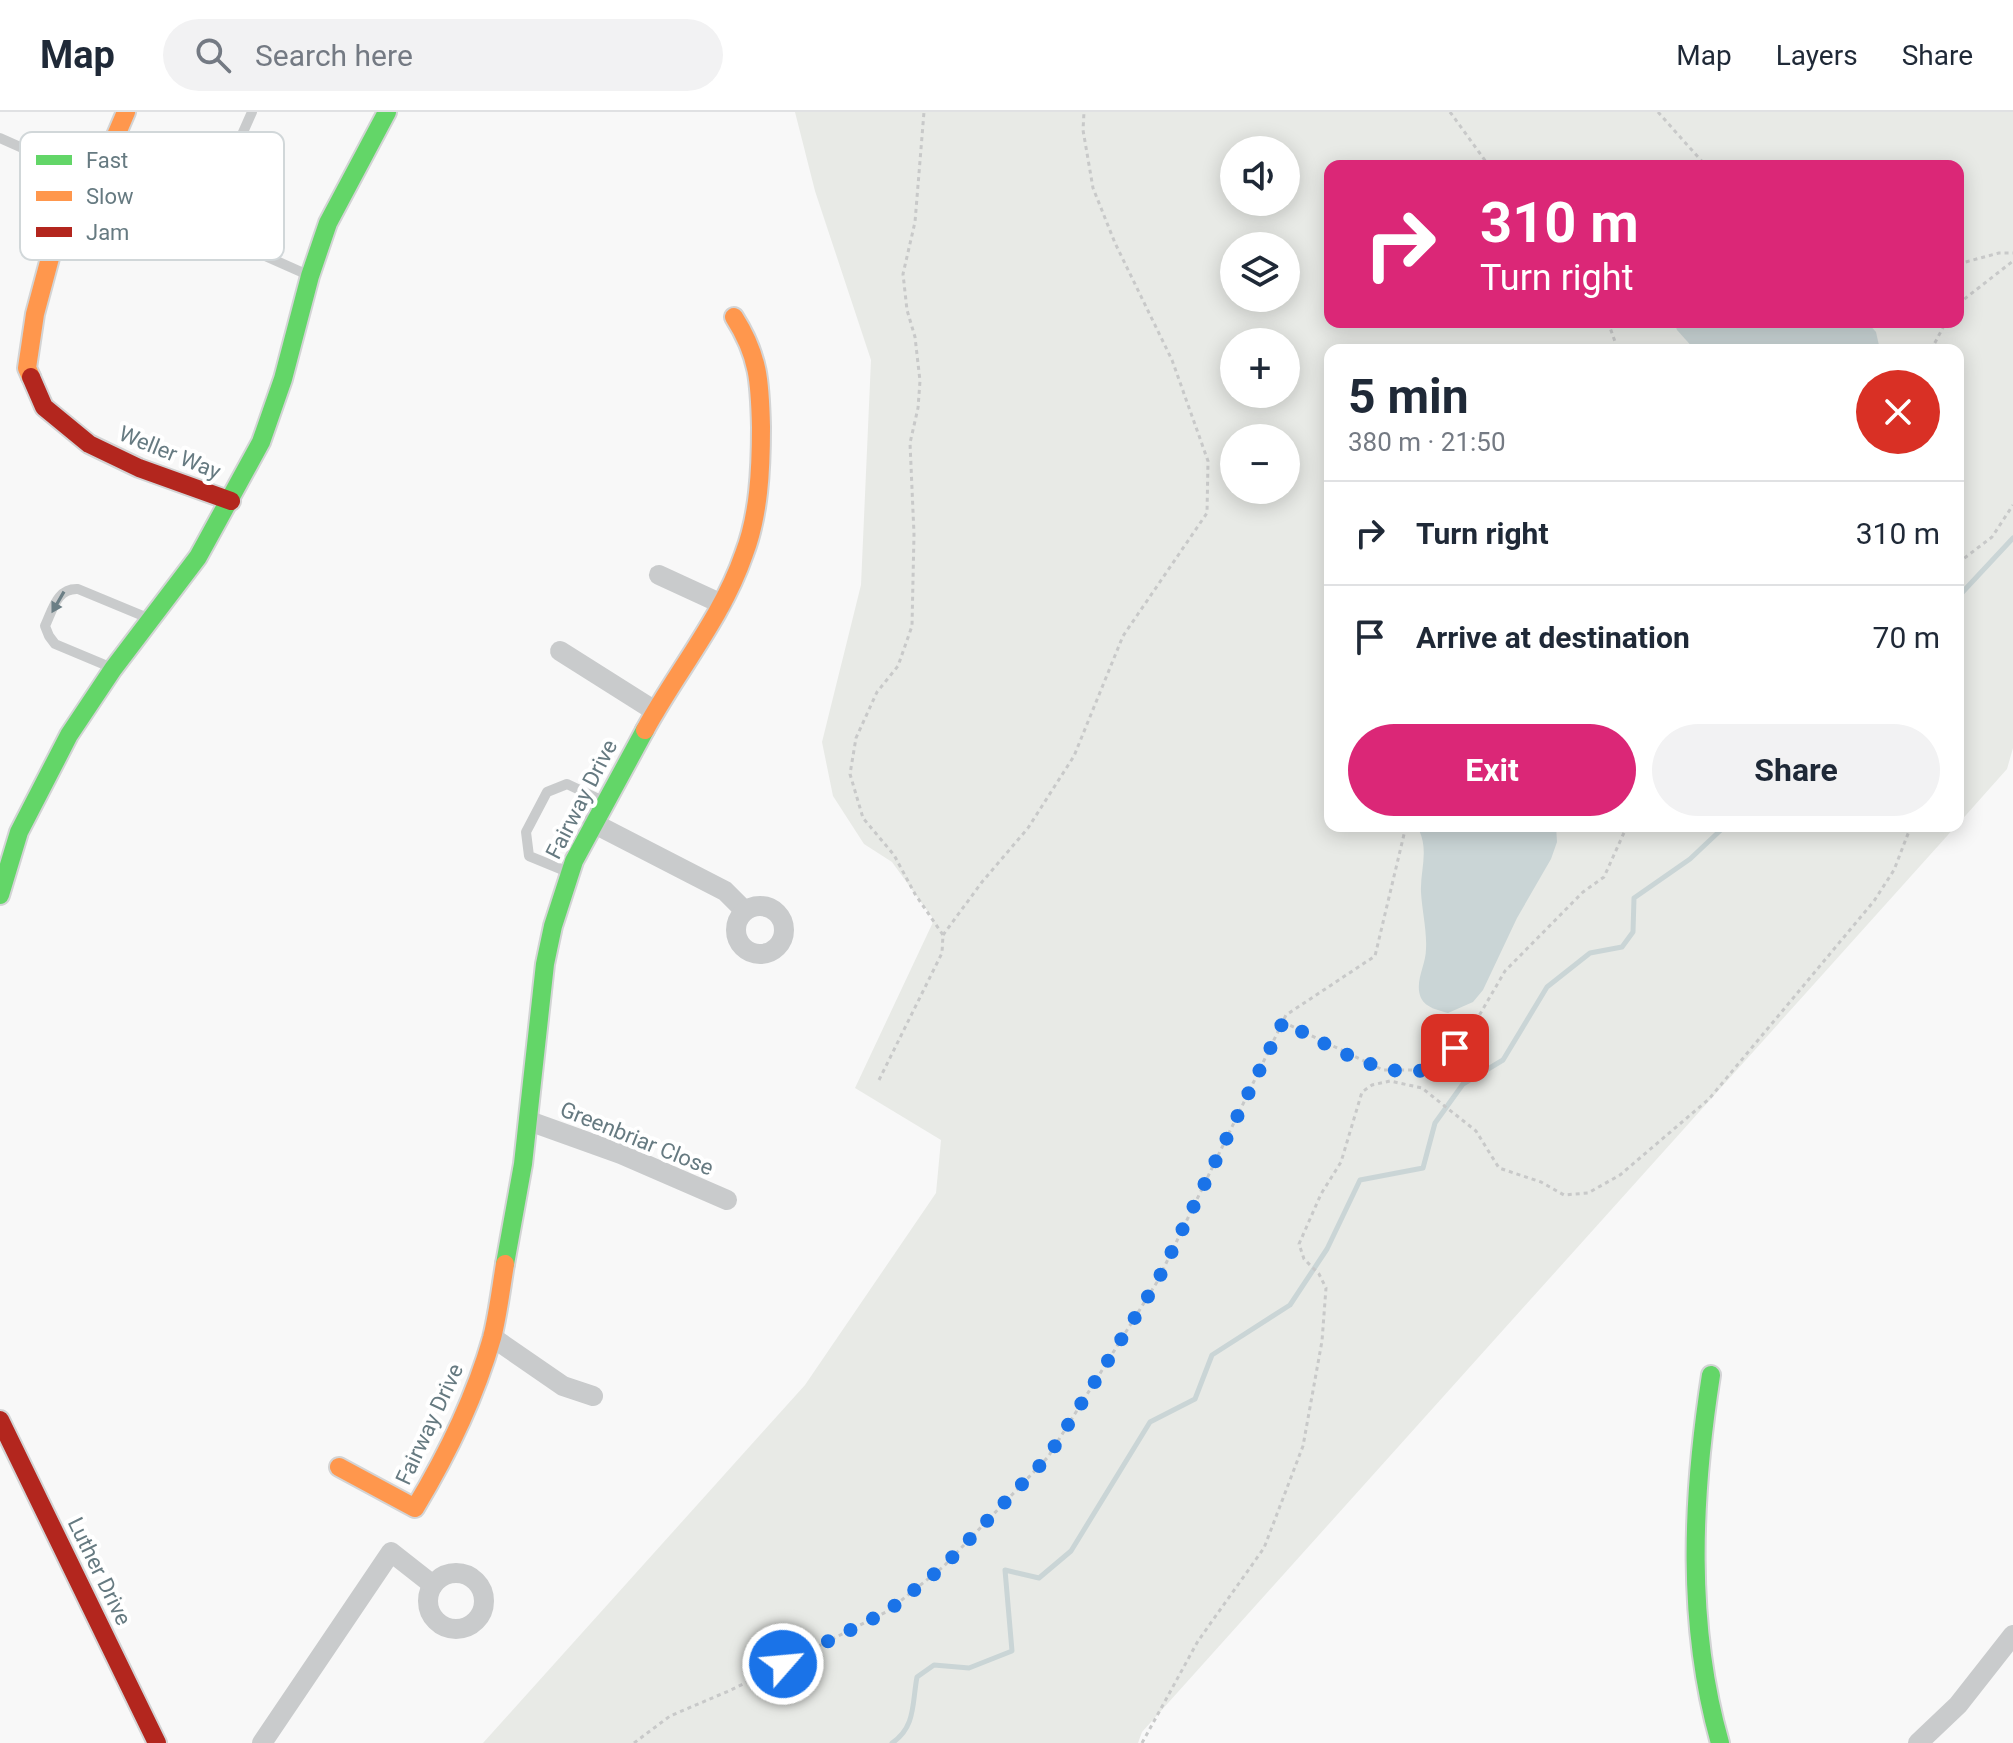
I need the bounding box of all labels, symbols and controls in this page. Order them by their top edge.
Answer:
search box [163,19,723,91]
text: Map [40,33,115,77]
icon: search [191,33,235,77]
text: Search here [255,38,413,73]
text: Map [1676,39,1732,72]
text: Layers [1776,39,1858,72]
text: Share [1902,39,1973,72]
legend [20,132,284,260]
map controls [1220,136,1300,504]
button: sound [1220,136,1300,216]
text: Fast [86,148,128,173]
text: Slow [86,184,134,209]
text: 310 m [1480,190,1639,256]
icon: right [1348,192,1452,296]
text: Jam [86,220,129,245]
button: layers [1220,232,1300,312]
text: Turn right [1480,257,1633,299]
button: + [1220,328,1300,408]
text: 5 min [1348,368,1469,425]
button: close [1856,370,1940,454]
street label: Weller Way [115,421,225,484]
button: − [1220,424,1300,504]
text: 380 m · 21:50 [1348,427,1506,457]
icon: right [1348,511,1392,555]
text: Turn right [1416,516,1549,551]
text: 310 m [1856,516,1940,551]
one-way arrow [51,591,65,613]
icon: arrive [1348,615,1392,659]
text: Arrive at destination [1416,620,1690,655]
text: 70 m [1873,620,1940,655]
button: Exit [1348,724,1636,816]
button: Share [1652,724,1940,816]
street label: Fairway Drive [541,735,622,863]
pin [1421,1014,1489,1082]
icon: arrive [1433,1026,1477,1070]
street label: Greenbriar Close [557,1096,717,1181]
street label: Fairway Drive [391,1360,468,1489]
street label: Luther Drive [63,1513,136,1629]
position arrow [741,1622,825,1706]

